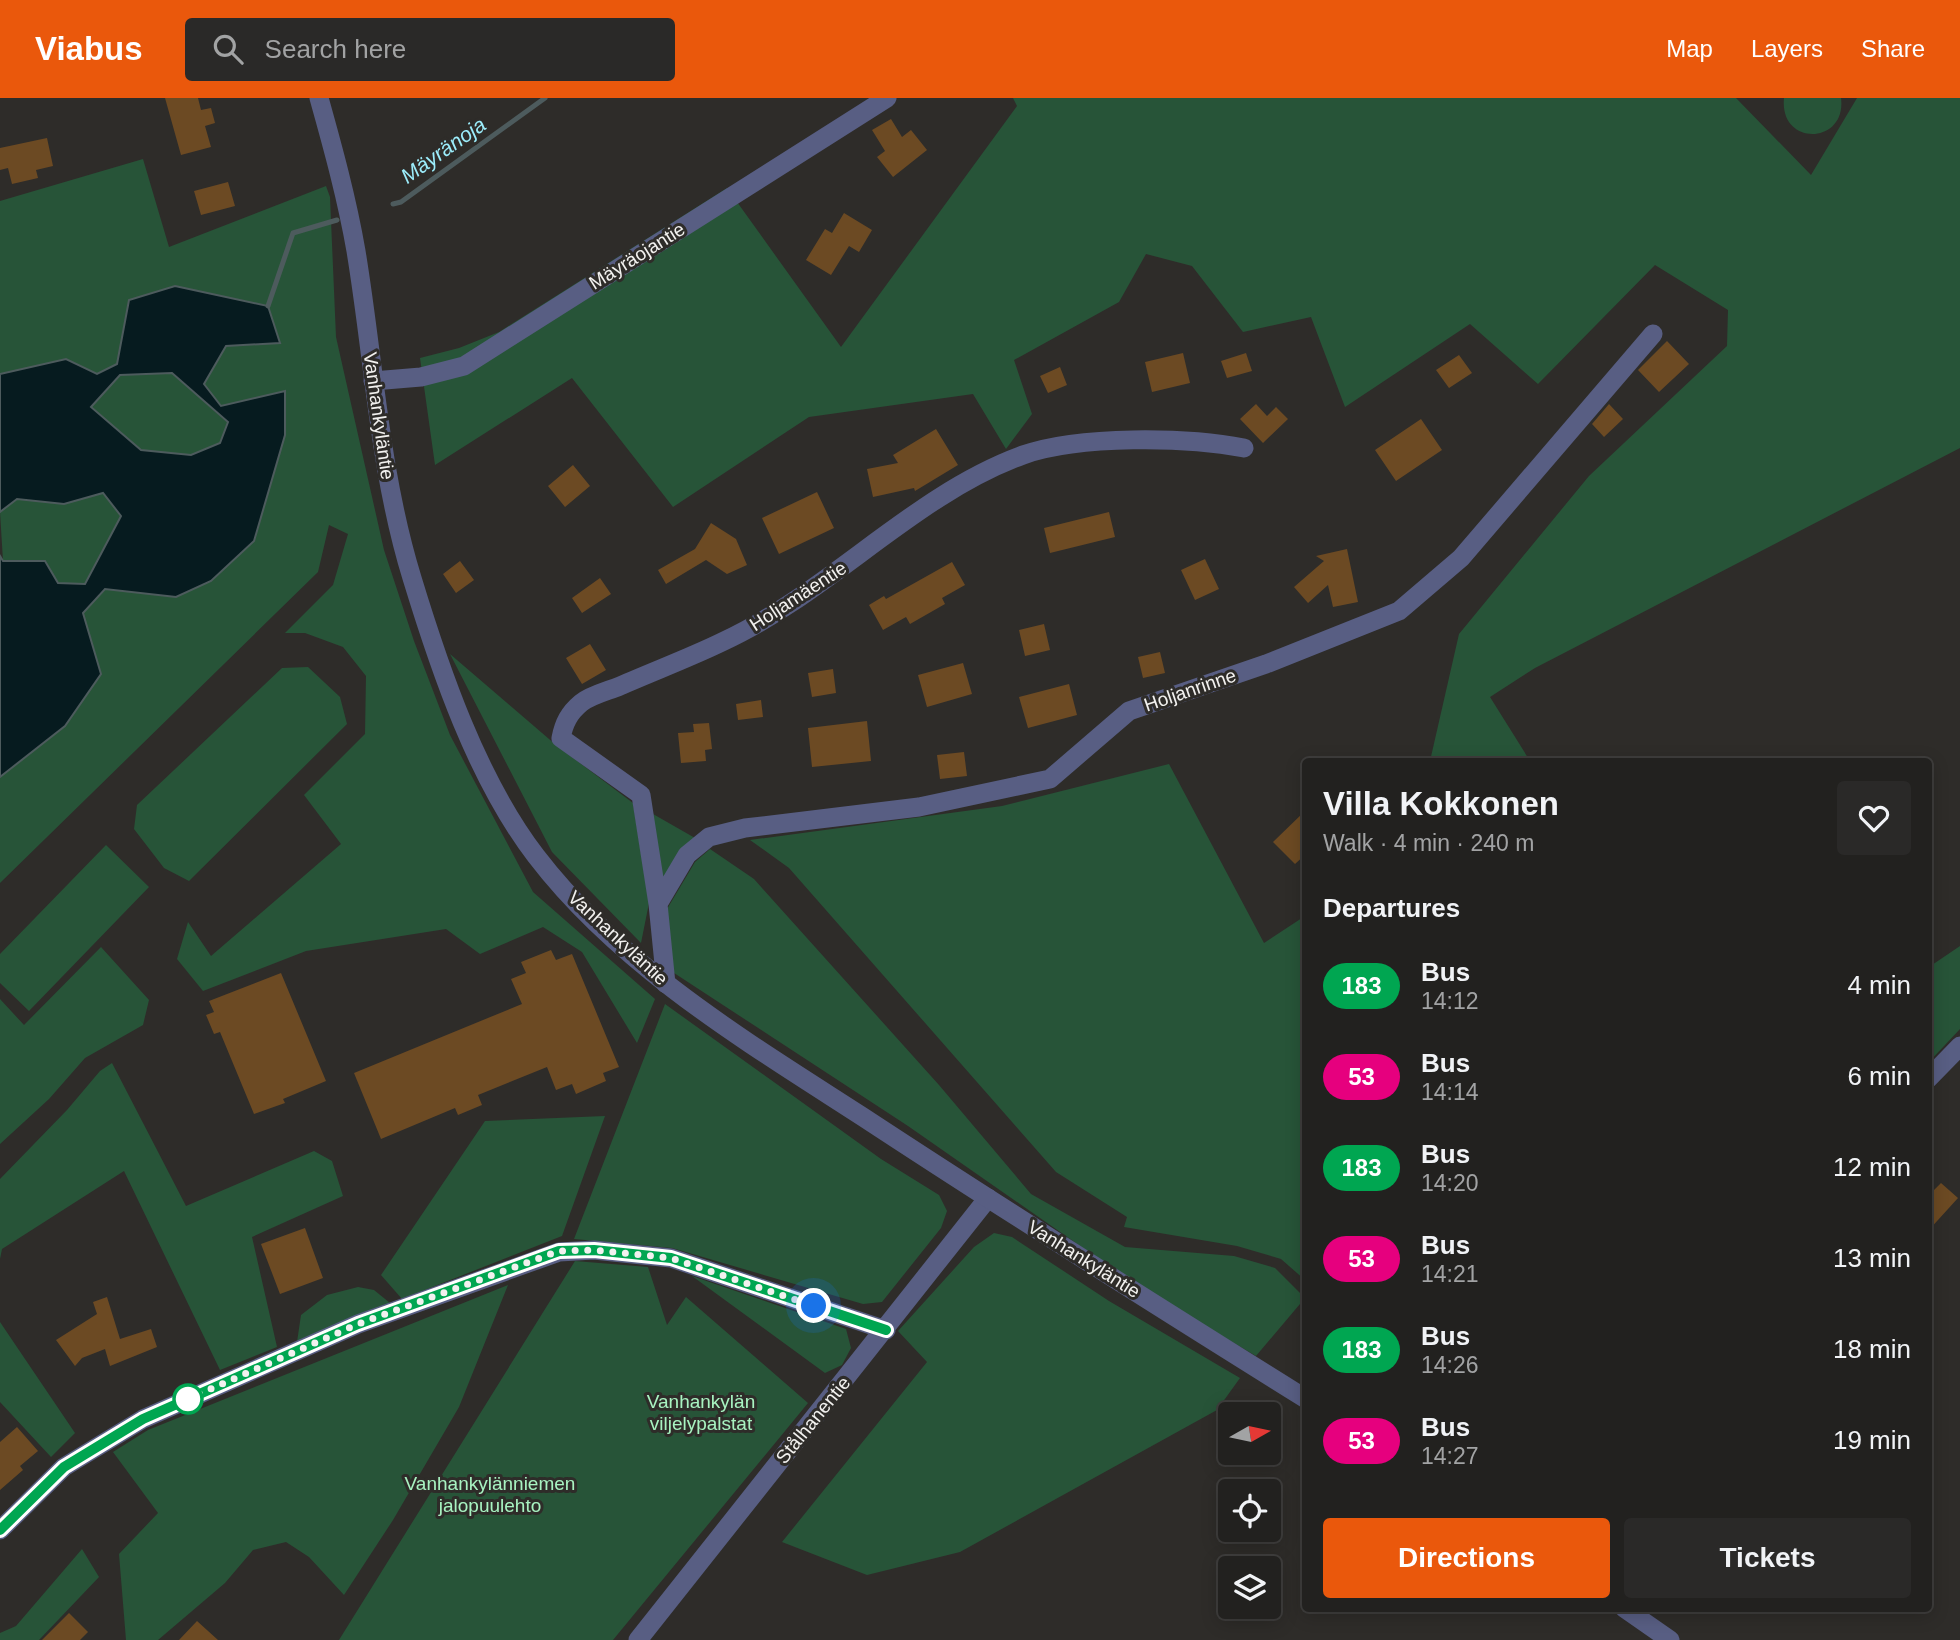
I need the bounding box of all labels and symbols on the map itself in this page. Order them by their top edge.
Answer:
water label: Mäyränoja [396,112,490,188]
street label: Mäyräojantie [585,218,689,294]
street label: Vanhankyläntie [360,351,398,481]
street label: Holjamäentie [746,557,850,635]
street label: Holjanrinne [1141,664,1239,716]
street label: Vanhankyläntie [564,886,672,990]
street label: Vanhankyläntie [1024,1216,1144,1302]
your location [796,1288,831,1323]
street label: Stålhanentie [772,1372,854,1468]
unlabelled marker [173,1384,203,1414]
park label: Vanhankylän viljelypalstat [647,1391,755,1434]
north arrow [1218,1402,1281,1465]
park label: Vanhankylänniemen jalopuulehto [405,1473,575,1516]

